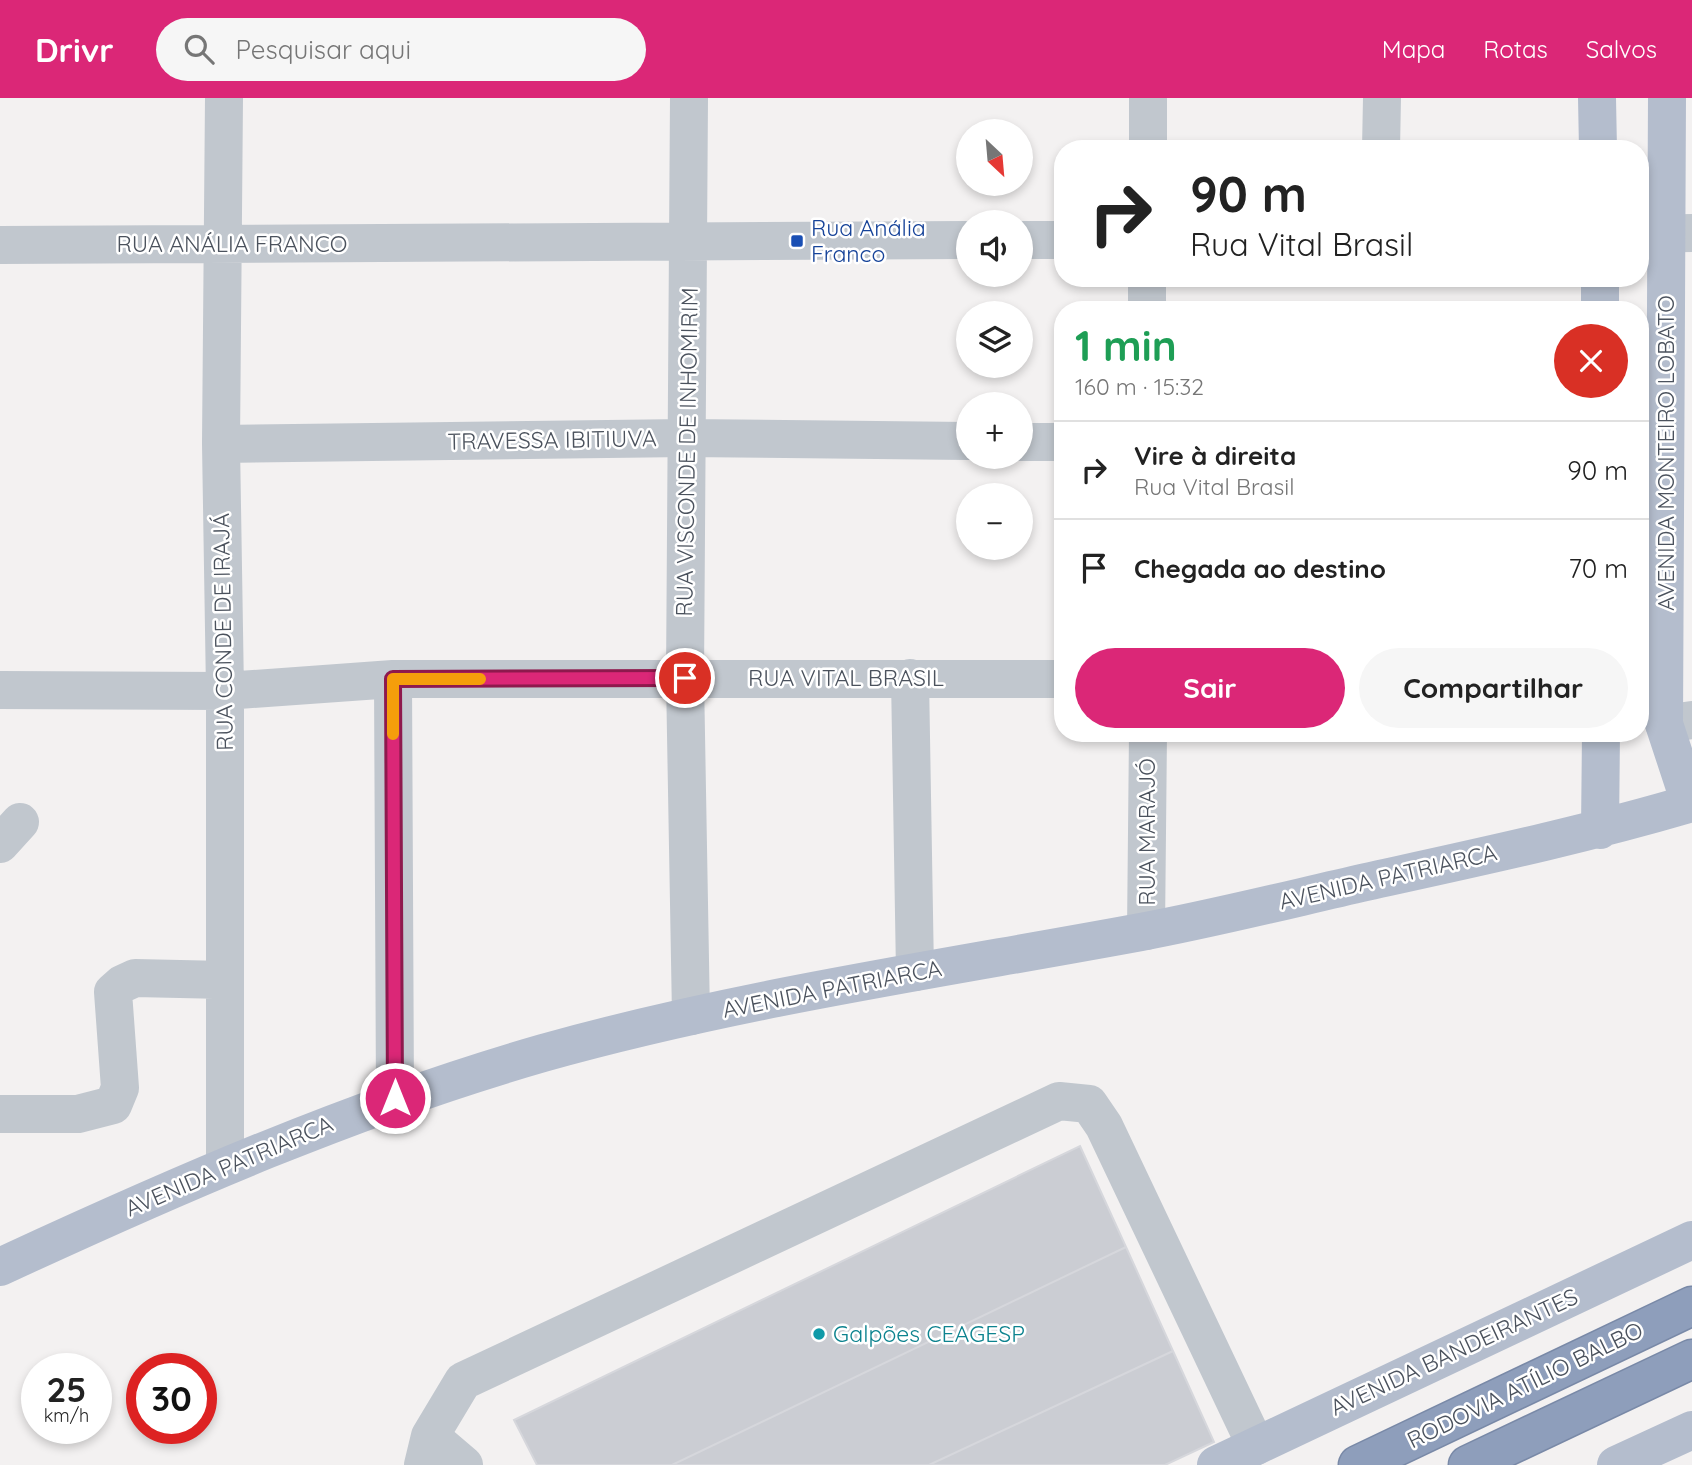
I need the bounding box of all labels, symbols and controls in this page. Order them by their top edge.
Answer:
search box [156,18,646,81]
text: Drivr [35,29,114,70]
icon: search [180,30,218,68]
text: Pesquisar aqui [236,33,411,66]
text: Mapa [1382,34,1445,64]
text: Rotas [1483,34,1548,64]
text: Salvos [1586,34,1657,64]
north arrow [956,119,1032,196]
map controls [956,119,1033,560]
text: 90 m [1190,163,1307,224]
icon: right [1075,168,1166,259]
button: sound [956,210,1033,287]
place label: Rua Anália Franco [811,213,926,268]
text: Rua Vital Brasil [1190,224,1413,264]
street label: RUA ANÁLIA FRANCO [117,229,347,258]
marker: Rua Anália Franco [789,233,805,249]
street label: RUA VISCONDE DE INHOMIRIM [669,287,704,617]
street label: AVENIDA MONTEIRO LOBATO [1651,295,1680,611]
button: layers [956,301,1033,378]
text: 1 min [1075,319,1177,372]
button: close [1554,324,1628,398]
text: 160 m · 15:32 [1075,372,1204,401]
button: + [956,392,1033,469]
street label: TRAVESSA IBITIUVA [447,423,657,456]
text: Vire à direita [1134,439,1296,472]
icon: right [1075,451,1113,489]
text: 90 m [1567,454,1628,487]
text: Rua Vital Brasil [1134,472,1295,501]
button: − [956,483,1033,560]
street label: RUA CONDE DE IRAJÁ [206,513,239,751]
icon: arrive [1075,549,1113,587]
text: Chegada ao destino [1134,552,1386,585]
text: 70 m [1568,552,1628,585]
pin [655,648,715,708]
button: Sair [1075,648,1345,728]
button: Compartilhar [1359,648,1628,728]
icon: arrive [666,659,704,697]
street label: RUA VITAL BRASIL [748,663,944,692]
street label: RUA MARAJÓ [1132,758,1161,906]
street label: AVENIDA PATRIARCA [1276,837,1500,916]
street label: AVENIDA PATRIARCA [720,953,944,1024]
position arrow [358,1061,432,1135]
street label: AVENIDA PATRIARCA [121,1109,337,1222]
street label: AVENIDA BANDEIRANTES [1325,1281,1582,1422]
street label: RODOVIA ATÍLIO BALBO [1402,1315,1647,1454]
place label: Galpões CEAGESP [833,1319,1025,1348]
marker: Galpões CEAGESP [811,1326,827,1342]
speed limit sign: 30 [126,1353,217,1444]
text: 25 [46,1367,87,1411]
text: km/h [44,1404,89,1427]

